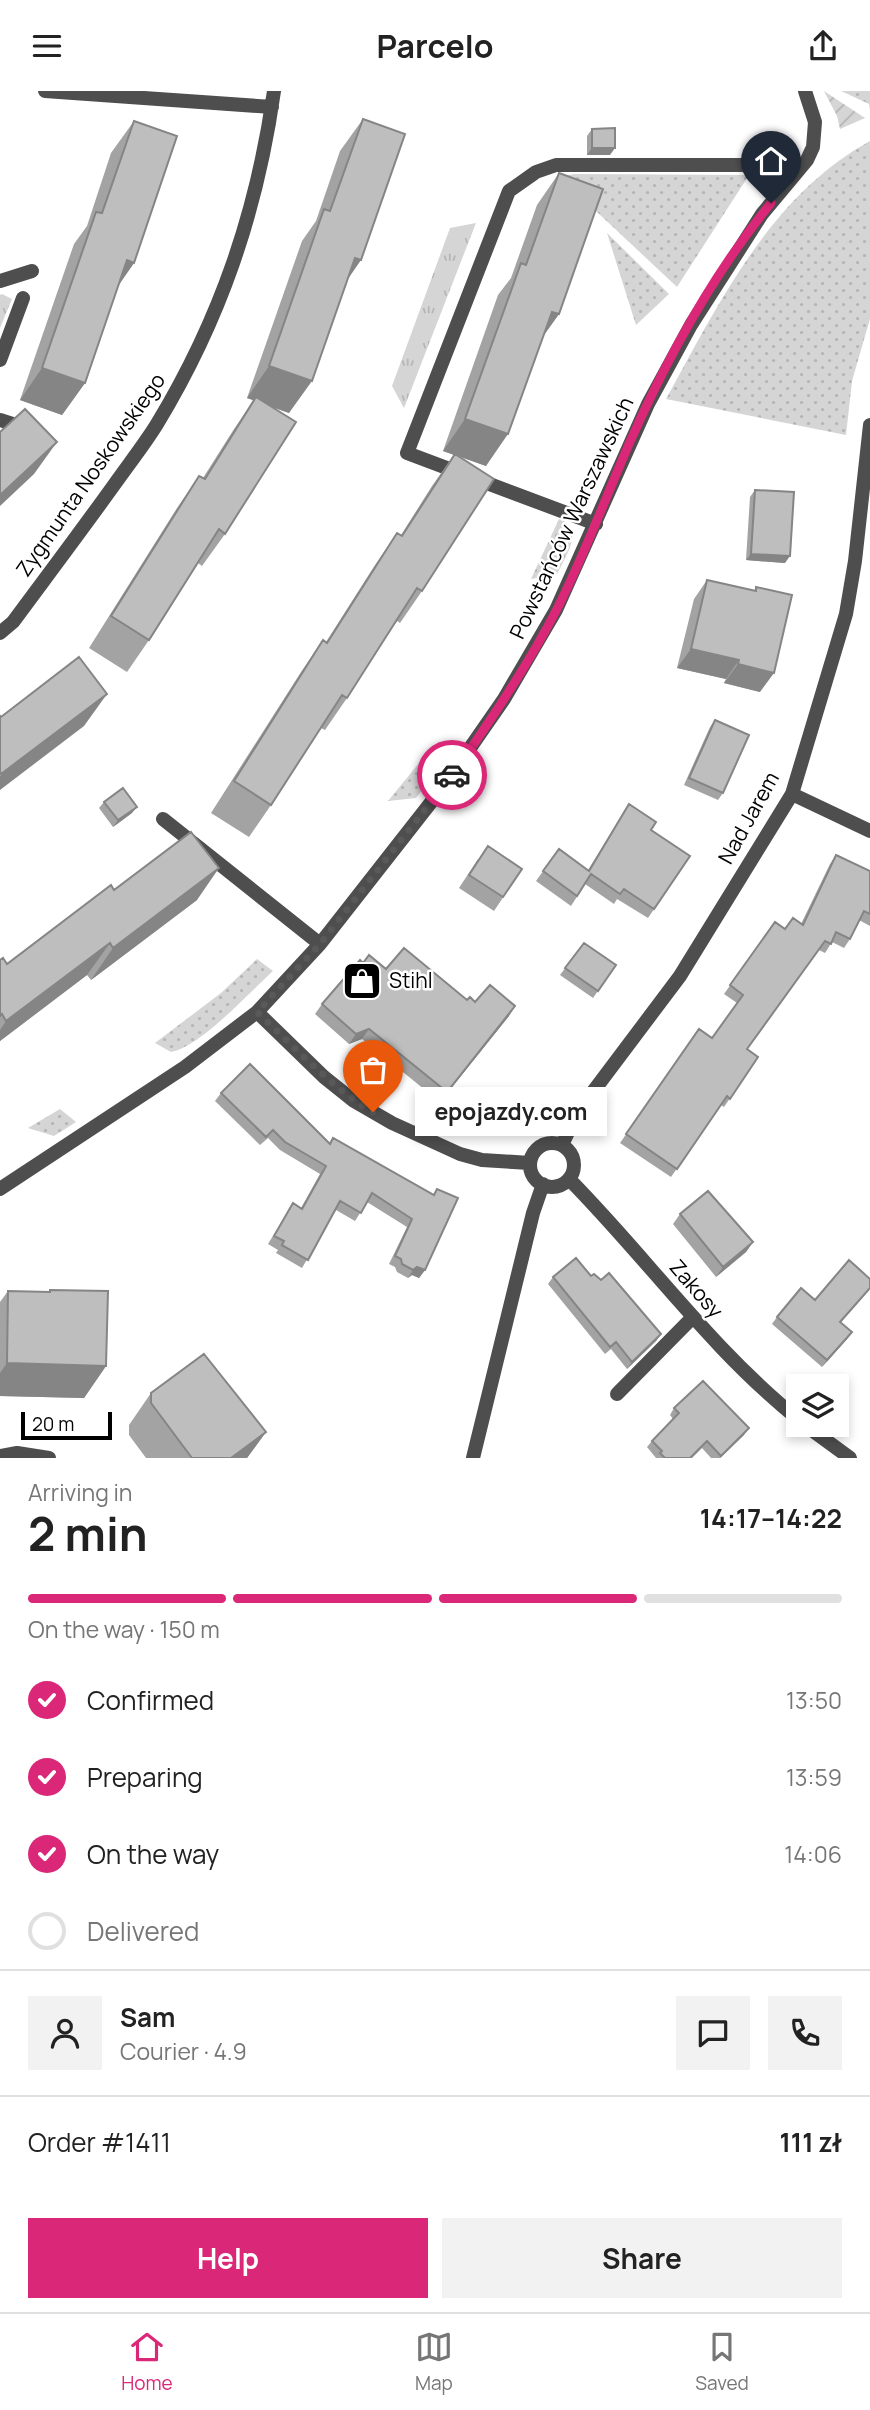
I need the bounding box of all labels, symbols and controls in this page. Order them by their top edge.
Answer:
text: Parcelo [377,24,493,68]
icon: menu [28,27,66,65]
icon: share [804,27,842,65]
pin [741,131,801,203]
icon: home [752,142,790,180]
street label: Zygmunta Noskowskiego [9,367,171,582]
street label: Powstańców Warszawskich [503,392,640,643]
courier [417,740,487,810]
icon: car [433,756,471,794]
street label: Nad Jarem [711,766,785,869]
shop icon: Stihl [341,960,383,1002]
place label: Stihl [389,966,433,994]
pin [343,1040,403,1112]
icon: bag [354,1051,392,1089]
callout: epojazdy.com [415,1087,608,1137]
text: epojazdy.com [434,1095,588,1127]
street label: Zakosy [664,1253,730,1323]
map controls [786,1374,849,1437]
button: layers [786,1374,849,1437]
scale bar [21,1409,112,1441]
text: 20 m [32,1411,74,1437]
text: Arriving in [28,1476,133,1508]
text: 14:17–14:22 [700,1500,842,1536]
text: 2 min [28,1502,148,1565]
text: On the way · 150 m [28,1613,220,1645]
icon: check [28,1681,66,1719]
text: Confirmed [87,1682,214,1718]
text: 13:50 [786,1684,842,1716]
icon: check [28,1758,66,1796]
text: Preparing [87,1759,203,1795]
text: 13:59 [786,1761,842,1793]
icon: check [28,1835,66,1873]
text: On the way [87,1836,219,1872]
text: 14:06 [784,1838,842,1870]
text: Delivered [87,1913,199,1949]
button: person [28,1996,102,2070]
button: chat [676,1996,750,2070]
button: phone [768,1996,842,2070]
text: Sam [120,1999,175,2035]
text: Courier · 4.9 [120,2035,247,2067]
text: Order #1411 [28,2124,171,2160]
text: 111 zł [779,2124,842,2160]
button: Help [28,2218,428,2298]
button: Share [442,2218,842,2298]
tab: Home [121,2328,173,2396]
tab: Map [415,2328,453,2396]
tab: Saved [695,2328,749,2396]

